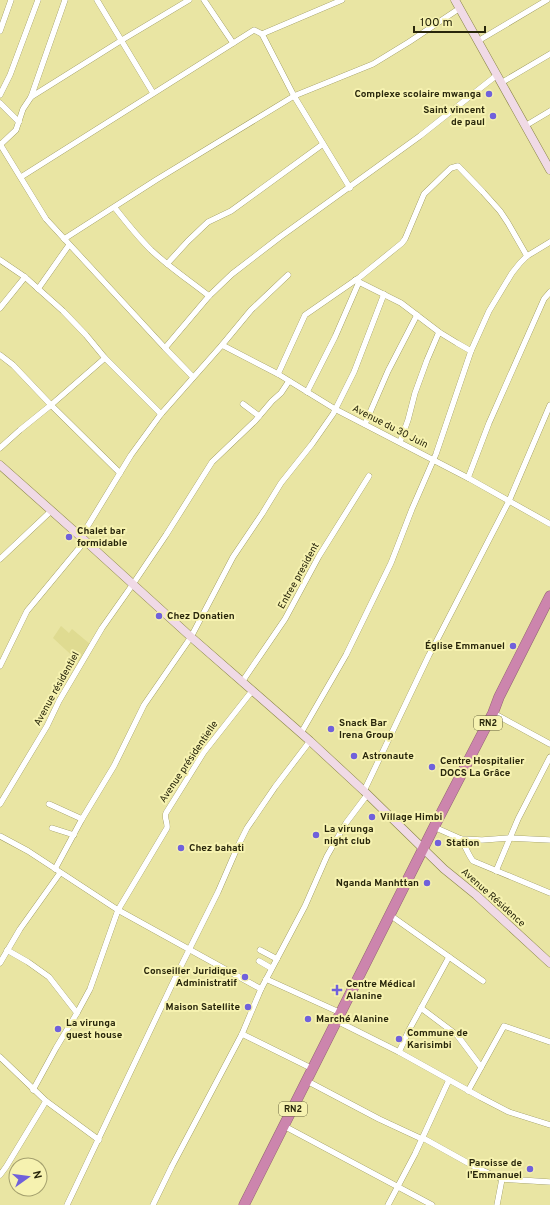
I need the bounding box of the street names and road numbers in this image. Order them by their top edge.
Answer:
street label: Avenue du 30 Juin [350,402,430,452]
street label: Entree president [275,540,323,611]
street label: Avenue résidentiel [31,650,83,728]
road number: RN2 [474,716,502,730]
street label: Avenue présidentielle [157,718,221,806]
street label: Avenue Résidence [458,866,528,930]
road number: RN2 [279,1102,307,1116]

